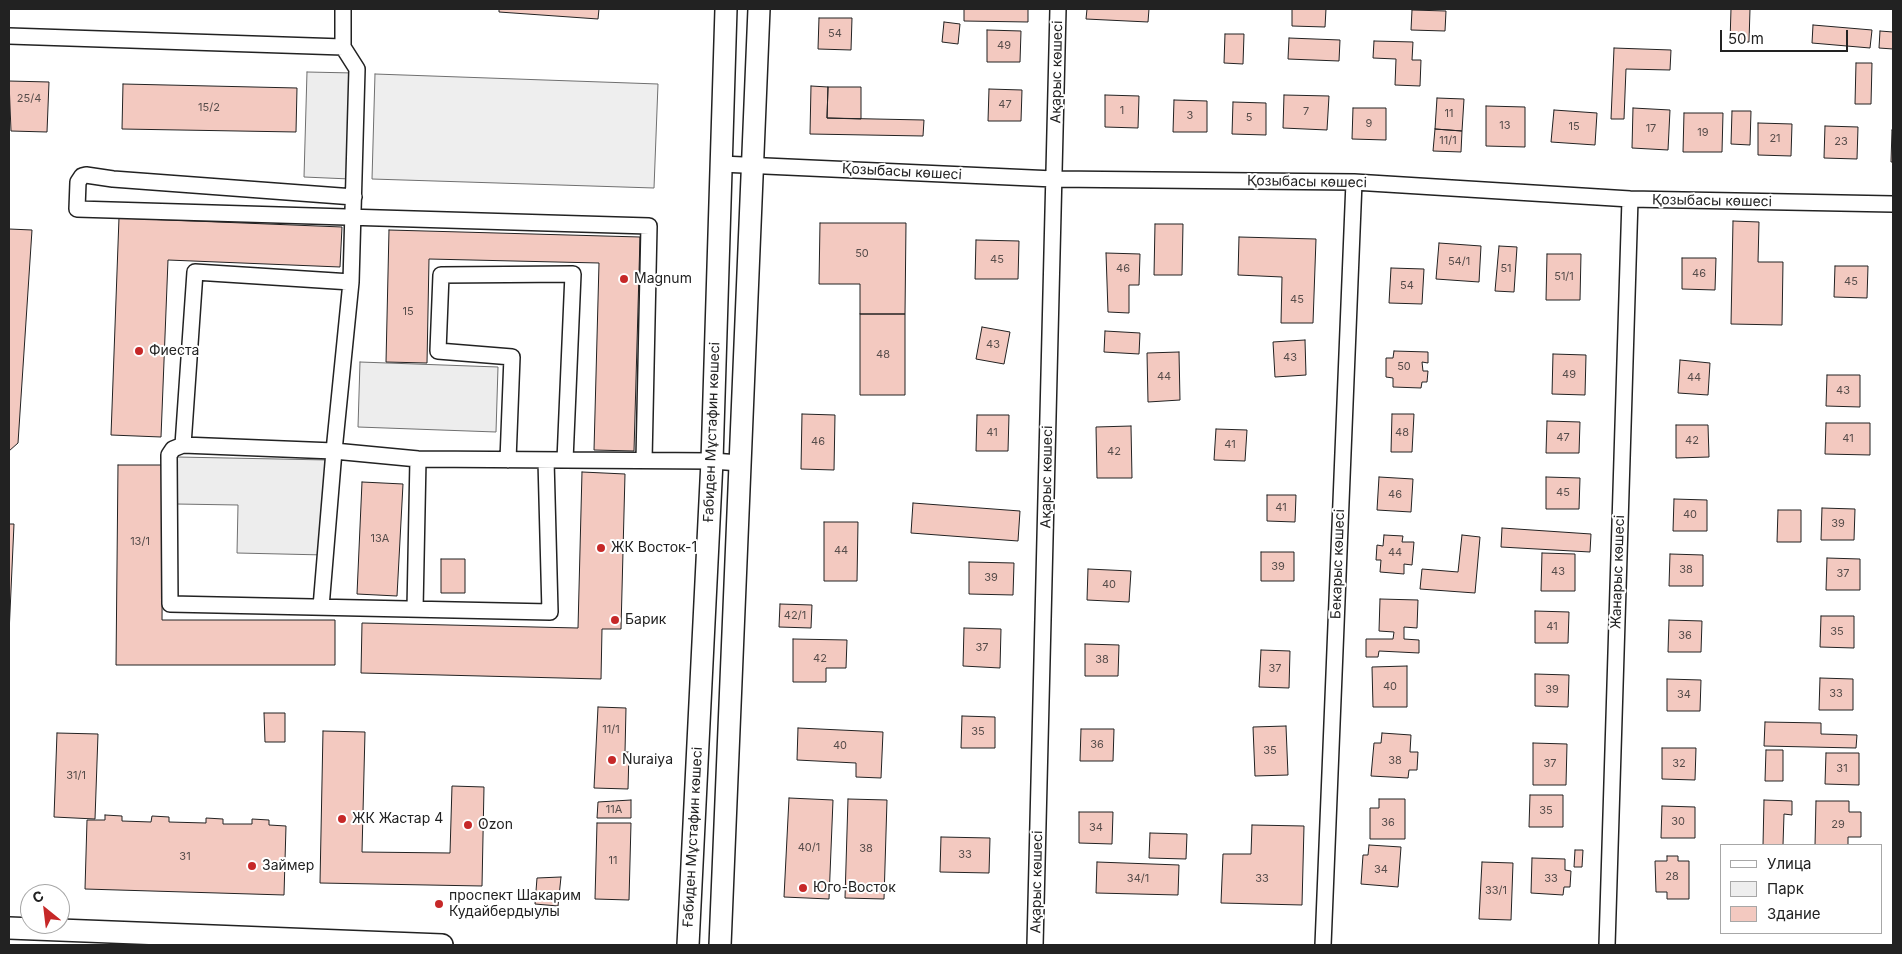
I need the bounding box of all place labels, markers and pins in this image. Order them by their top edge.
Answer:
place label: Magnum [634,271,692,287]
marker: Magnum [618,273,630,285]
place label: Фиеста [149,343,199,359]
marker: Фиеста [133,345,145,357]
place label: ЖК Восток-1 [611,540,697,556]
marker: ЖК Восток-1 [595,542,607,554]
place label: Барик [625,612,666,628]
marker: Барик [609,614,621,626]
place label: Nuraiya [622,752,673,768]
marker: Nuraiya [606,754,618,766]
place label: ЖК Жастар 4 [352,811,443,827]
marker: ЖК Жастар 4 [336,813,348,825]
place label: Ozon [478,817,513,833]
marker: Ozon [462,819,474,831]
place label: Займер [262,858,314,874]
marker: Займер [246,860,258,872]
place label: Юго-Восток [813,880,896,896]
marker: Юго-Восток [797,882,809,894]
place label: проспект Шaкaрим Кудайбердыулы [449,888,581,920]
marker: проспект Шaкaрим Кудайбердыулы [433,898,445,910]

